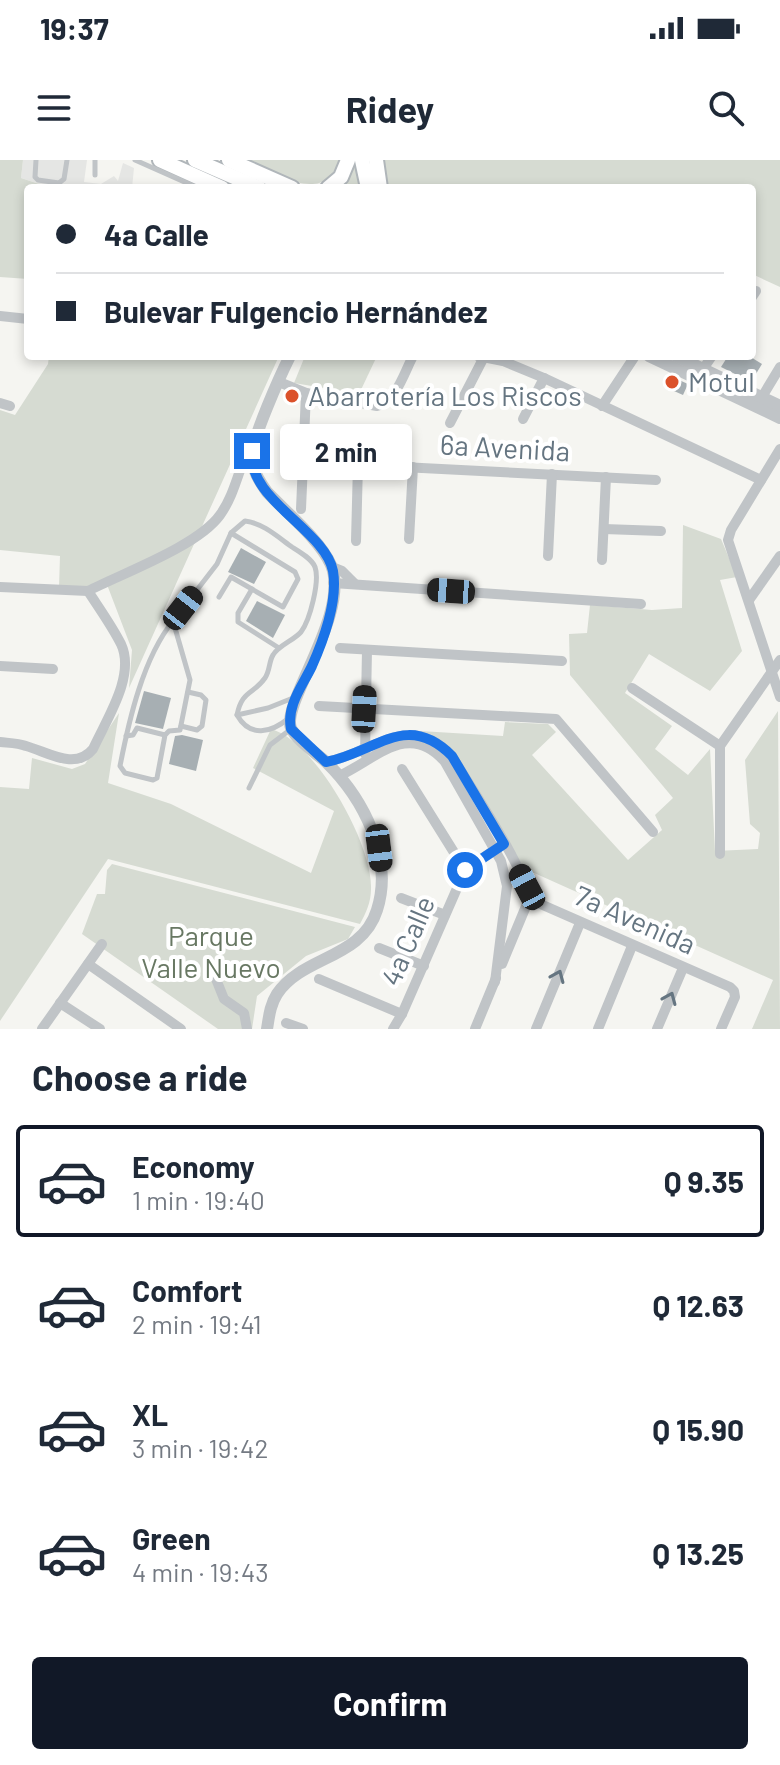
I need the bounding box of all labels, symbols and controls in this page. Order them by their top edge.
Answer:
text: 19:37 [40,10,109,46]
icon: menu [32,86,76,130]
icon: search [704,86,748,130]
text: Ridey [346,87,434,130]
text: 4a Calle [104,216,209,252]
text: Bulevar Fulgencio Hernández [104,293,487,329]
place label: Motul [688,364,755,398]
marker: Motul [663,373,681,391]
place label: Abarrotería Los Riscos [308,378,582,412]
marker: Abarrotería Los Riscos [283,387,301,405]
callout: 2 min [280,423,412,479]
street label: 6a Avenida [439,427,571,467]
route end [234,433,270,469]
text: 2 min [315,436,377,467]
car [426,577,476,605]
car [159,582,207,634]
car [351,684,377,734]
car [364,823,394,873]
route start [447,852,483,888]
car [505,860,549,914]
street label: 7a Avenida [570,877,701,961]
street label: 4a Calle [373,891,441,991]
park label: Parque Valle Nuevo [141,918,281,984]
one-way arrow [549,970,565,984]
one-way arrow [661,992,677,1006]
text: Choose a ride [32,1055,248,1098]
icon: car [36,1145,108,1217]
text: Economy [132,1148,255,1184]
text: Q 9.35 [664,1163,744,1199]
text: 1 min · 19:40 [132,1184,265,1215]
icon: car [36,1269,108,1341]
text: Comfort [132,1272,242,1308]
text: Q 12.63 [652,1287,744,1323]
text: 2 min · 19:41 [132,1308,262,1339]
icon: car [36,1393,108,1465]
text: XL [132,1396,168,1432]
text: Q 15.90 [652,1411,744,1447]
text: 3 min · 19:42 [132,1432,268,1463]
icon: car [36,1517,108,1589]
text: Green [132,1520,211,1556]
text: Q 13.25 [652,1535,744,1571]
text: 4 min · 19:43 [132,1556,269,1587]
button: Confirm [32,1657,748,1749]

